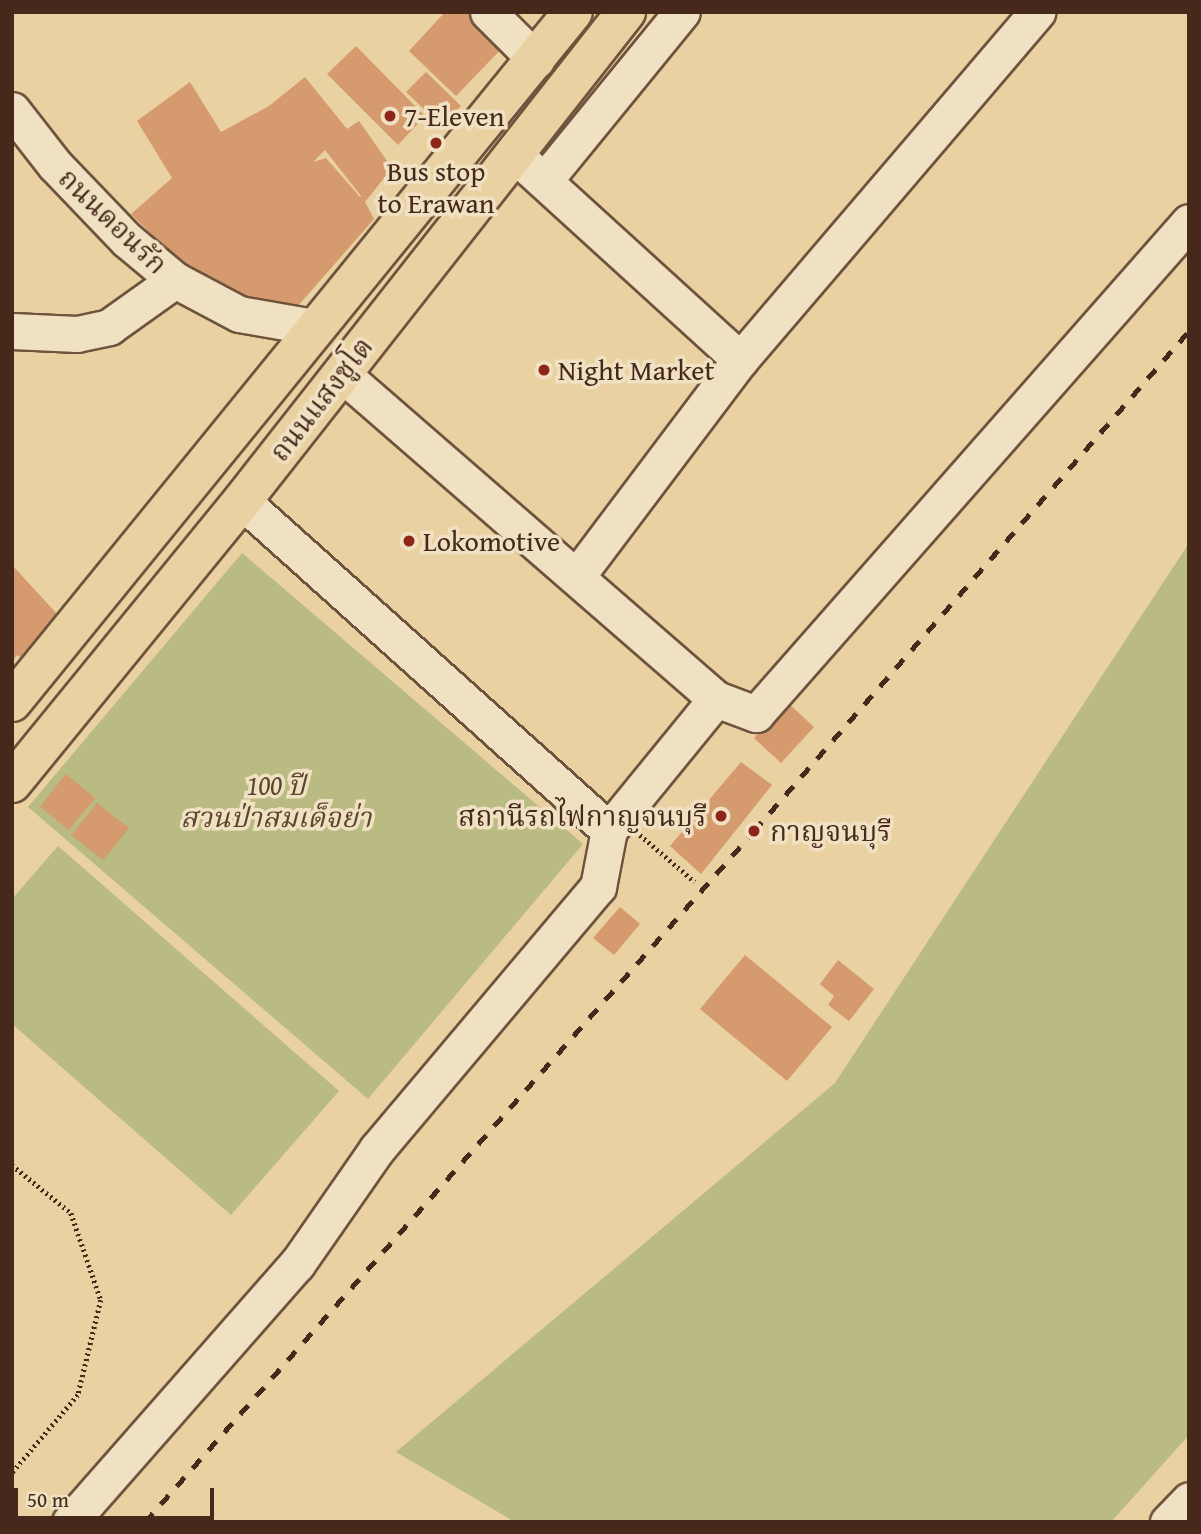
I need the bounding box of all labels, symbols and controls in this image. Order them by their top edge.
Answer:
place label: 7-Eleven [404,99,504,133]
marker: 7-Eleven [382,108,398,124]
marker: Bus stop to Erawan [428,135,444,151]
place label: Bus stop to Erawan [378,154,494,220]
street label: ถนนดอนรัก [52,161,174,281]
street label: ถนนแสงชูโต [262,330,380,468]
place label: Night Market [558,353,714,387]
marker: Night Market [536,362,552,378]
place label: Lokomotive [423,524,560,558]
marker: Lokomotive [401,533,417,549]
park label: 100 ปี สวนป่าสมเด็จย่า [180,768,372,834]
place label: สถานีรถไฟกาญจนบุรี [458,799,707,833]
marker: สถานีรถไฟกาญจนบุรี [713,808,729,824]
place label: กาญจนบุรี [770,814,891,848]
marker: กาญจนบุรี [744,821,764,841]
scale bar [18,1474,217,1518]
text: 50 m [27,1484,69,1515]

